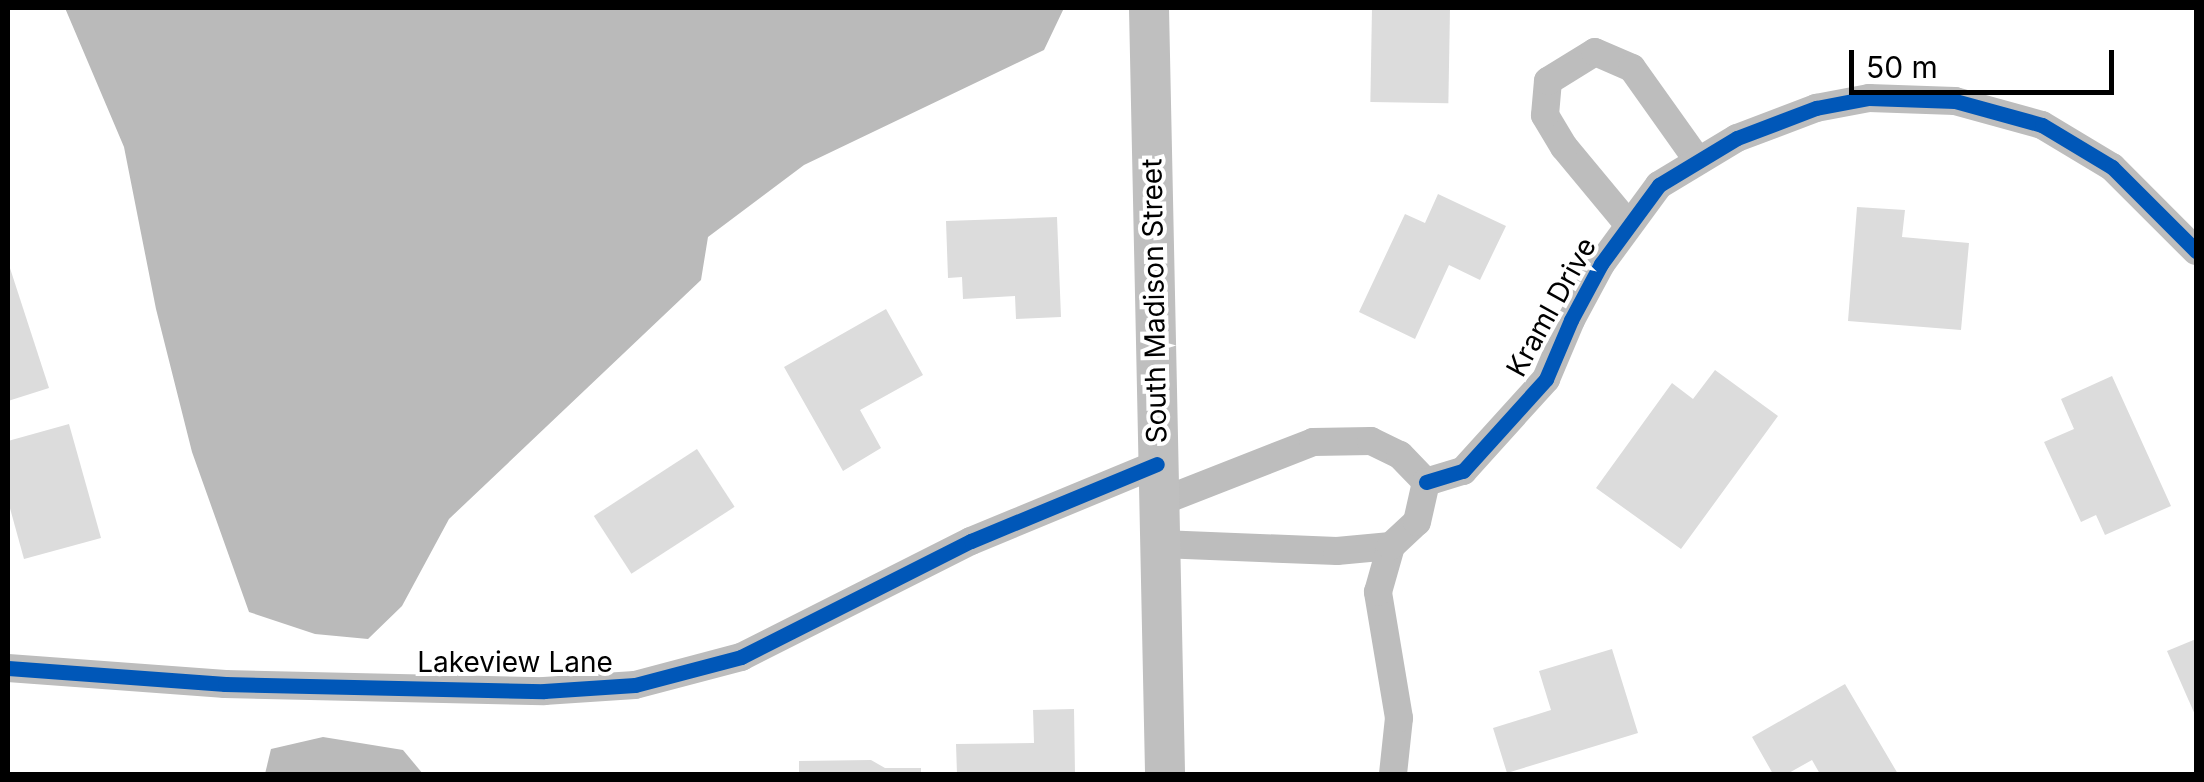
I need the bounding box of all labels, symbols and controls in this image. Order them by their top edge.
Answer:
scale bar [1854,30,2119,92]
text: 50 m [1866,49,1938,85]
street label: South Madison Street [1135,158,1173,444]
street label: Kraml Drive [1499,232,1603,382]
street label: Lakeview Lane [417,645,613,679]

